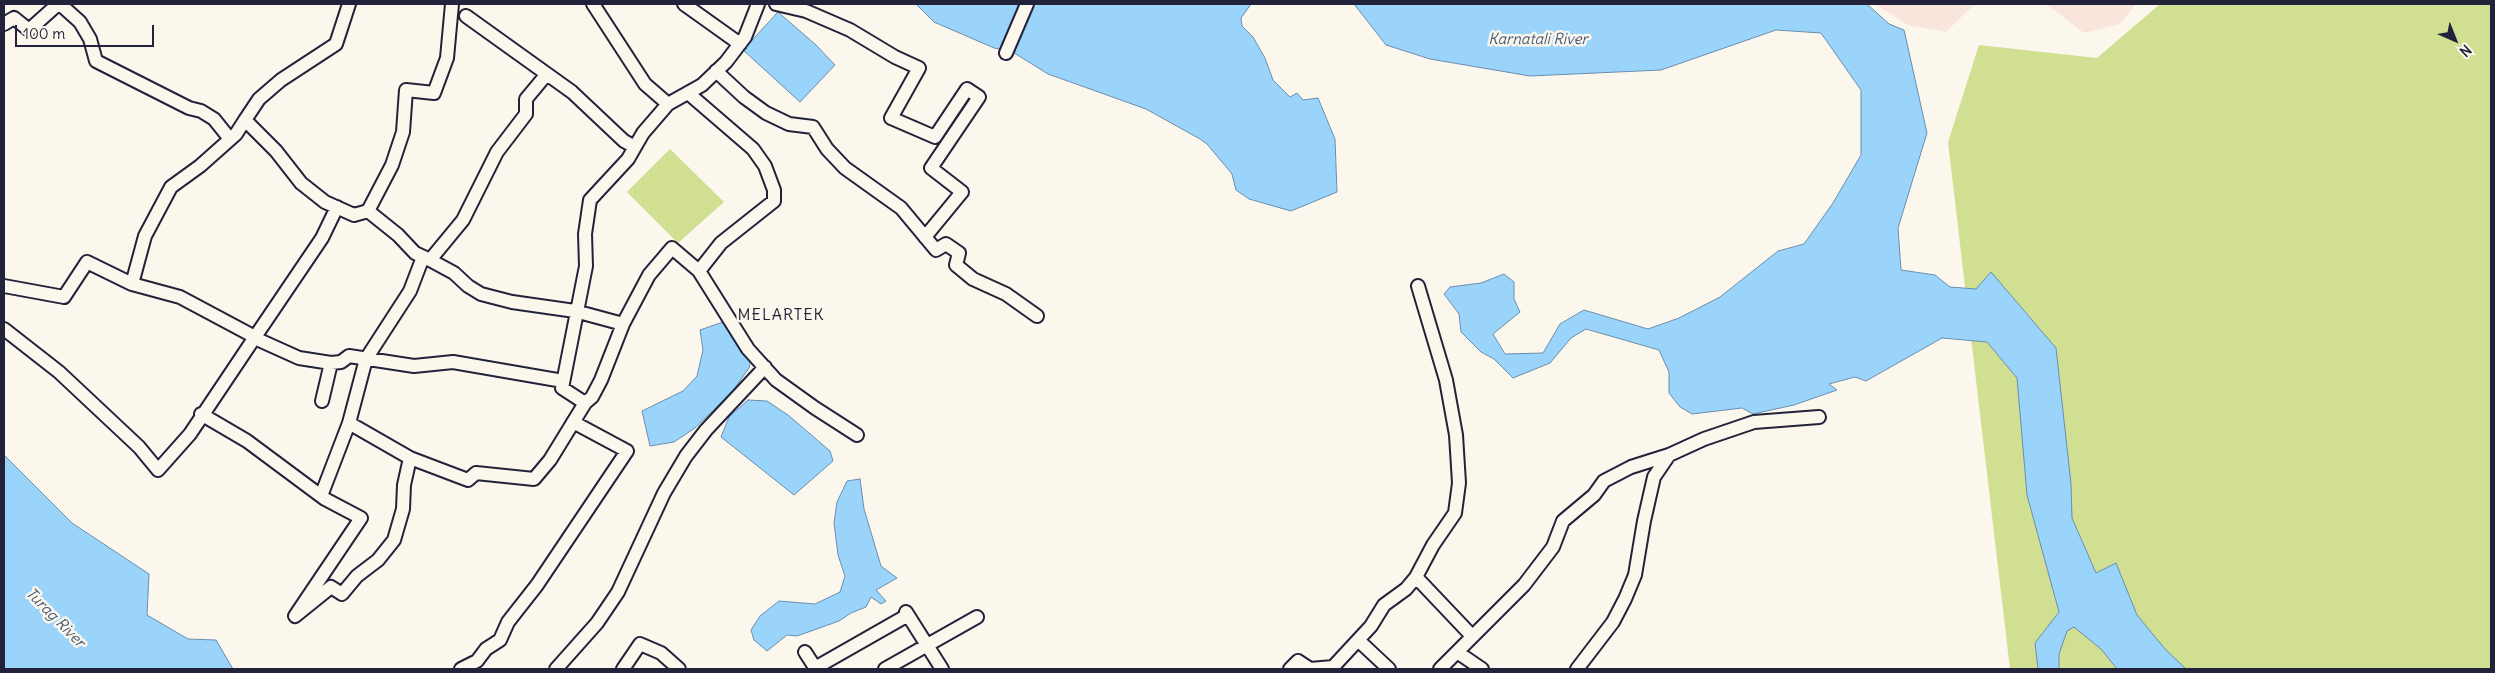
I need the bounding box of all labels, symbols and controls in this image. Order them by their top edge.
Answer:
scale bar [18,15,156,47]
north arrow [2430,15,2480,65]
text: 100 m [23,24,65,43]
water label: Karnatali River [1488,31,1588,49]
text: N [2456,41,2475,61]
district label: MELARTEK [737,305,825,325]
water label: Turag River [22,585,88,651]

